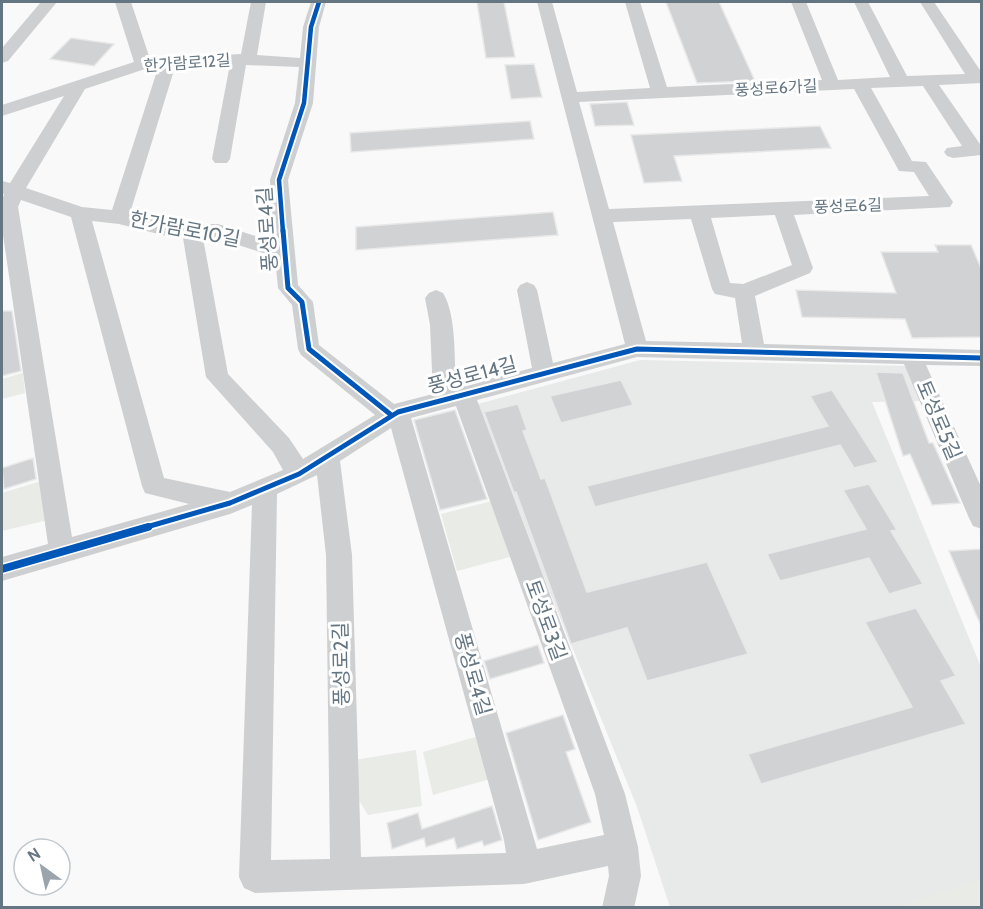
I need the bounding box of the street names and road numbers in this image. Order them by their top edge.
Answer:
street label: 한가람로12길 [143,50,231,76]
street label: 풍성로6가길 [734,76,818,100]
street label: 풍성로4길 [252,186,282,272]
street label: 풍성로6길 [814,195,882,217]
street label: 한가람로10길 [128,206,242,252]
street label: 풍성로14길 [425,352,519,398]
street label: 토성로5길 [911,376,967,464]
street label: 토성로3길 [520,576,572,664]
street label: 풍성로2길 [328,622,354,706]
street label: 풍성로4길 [450,630,496,718]

